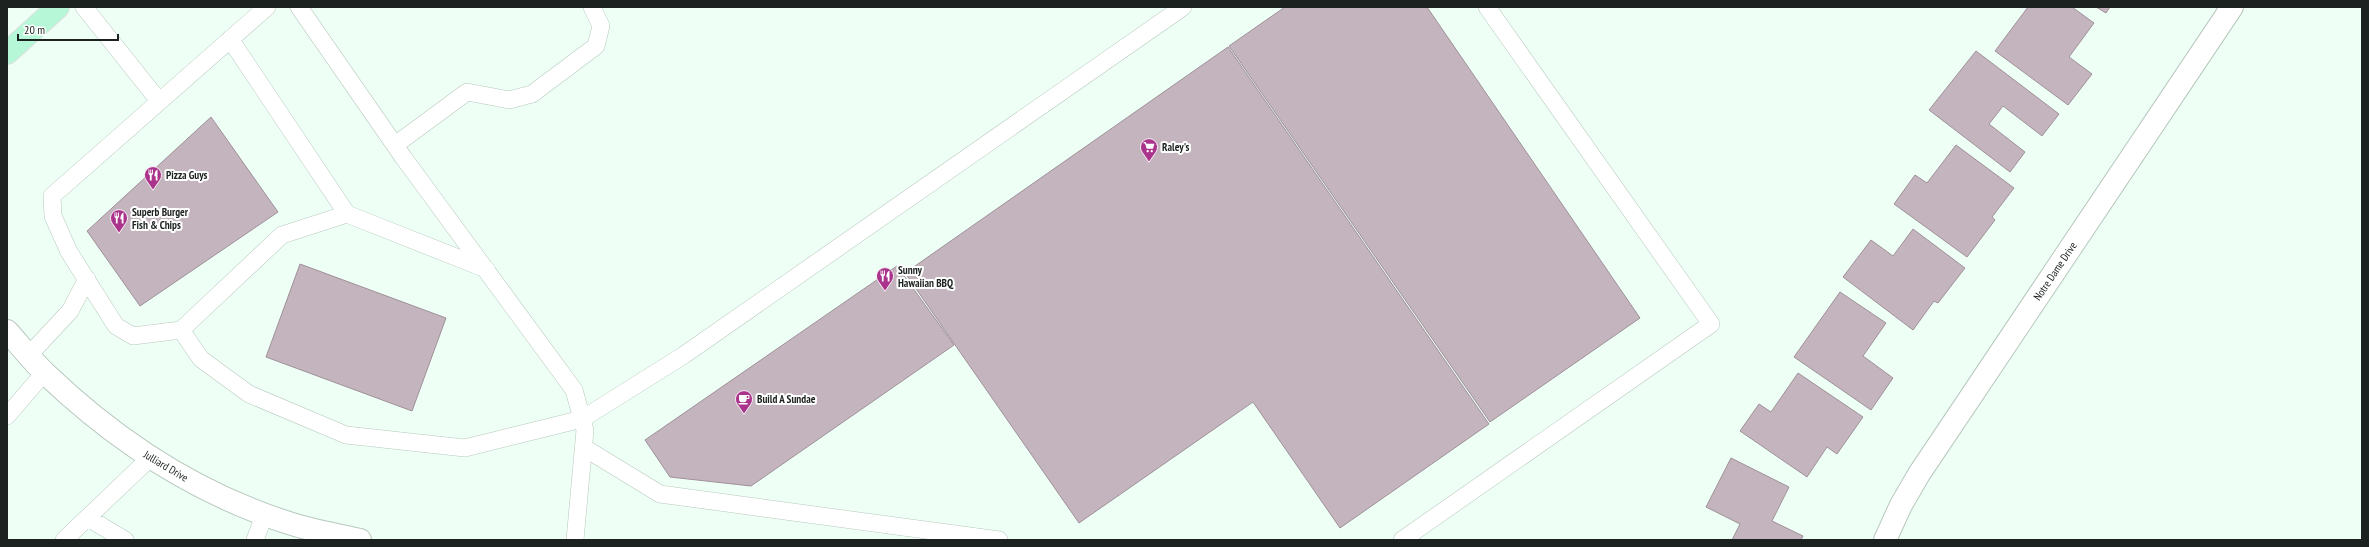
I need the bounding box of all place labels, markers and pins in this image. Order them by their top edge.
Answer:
supermarket icon: Raley's [1139,137,1159,162]
place label: Raley's [1162,140,1189,154]
restaurant icon: Pizza Guys [143,165,163,190]
place label: Pizza Guys [166,168,208,182]
place label: Superb Burger Fish & Chips [132,205,189,232]
restaurant icon: Superb Burger Fish & Chips [109,208,129,233]
place label: Sunny Hawaiian BBQ [898,263,954,290]
restaurant icon: Sunny Hawaiian BBQ [875,266,895,291]
cafe icon: Build A Sundae [734,389,754,414]
place label: Build A Sundae [757,392,816,406]

